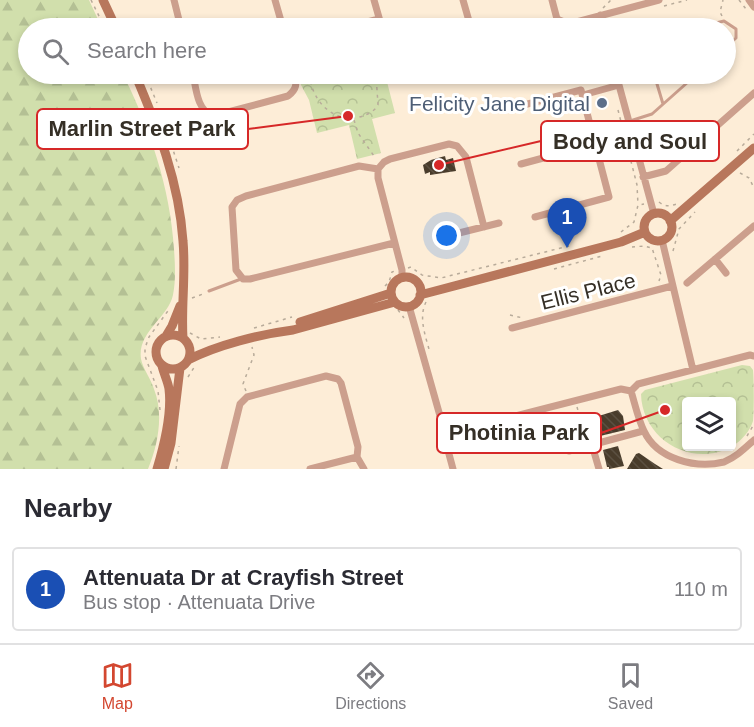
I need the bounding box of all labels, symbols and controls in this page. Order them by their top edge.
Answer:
search box [18,18,736,84]
icon: search [39,35,72,68]
text: Search here [87,38,207,63]
place label: Felicity Jane Digital [409,92,590,115]
marker: Felicity Jane Digital [595,96,609,110]
callout: Marlin Street Park [37,109,248,149]
text: Marlin Street Park [48,116,236,141]
callout: Body and Soul [541,121,719,161]
text: Body and Soul [553,129,707,154]
pin: 1 [548,198,586,248]
your location [432,221,461,250]
street label: Ellis Place [538,268,638,314]
map controls [682,397,736,451]
button: layers [682,397,736,451]
callout: Photinia Park [437,413,601,453]
text: Photinia Park [449,420,590,445]
text: Nearby [24,493,112,523]
text: Attenuata Dr at Crayfish Street [83,565,403,590]
text: 1 [40,578,51,600]
text: 110 m [674,578,728,600]
text: Bus stop · Attenuata Drive [83,591,315,613]
tab: Map [101,659,134,713]
tab: Directions [335,659,406,713]
tab: Saved [608,659,653,713]

